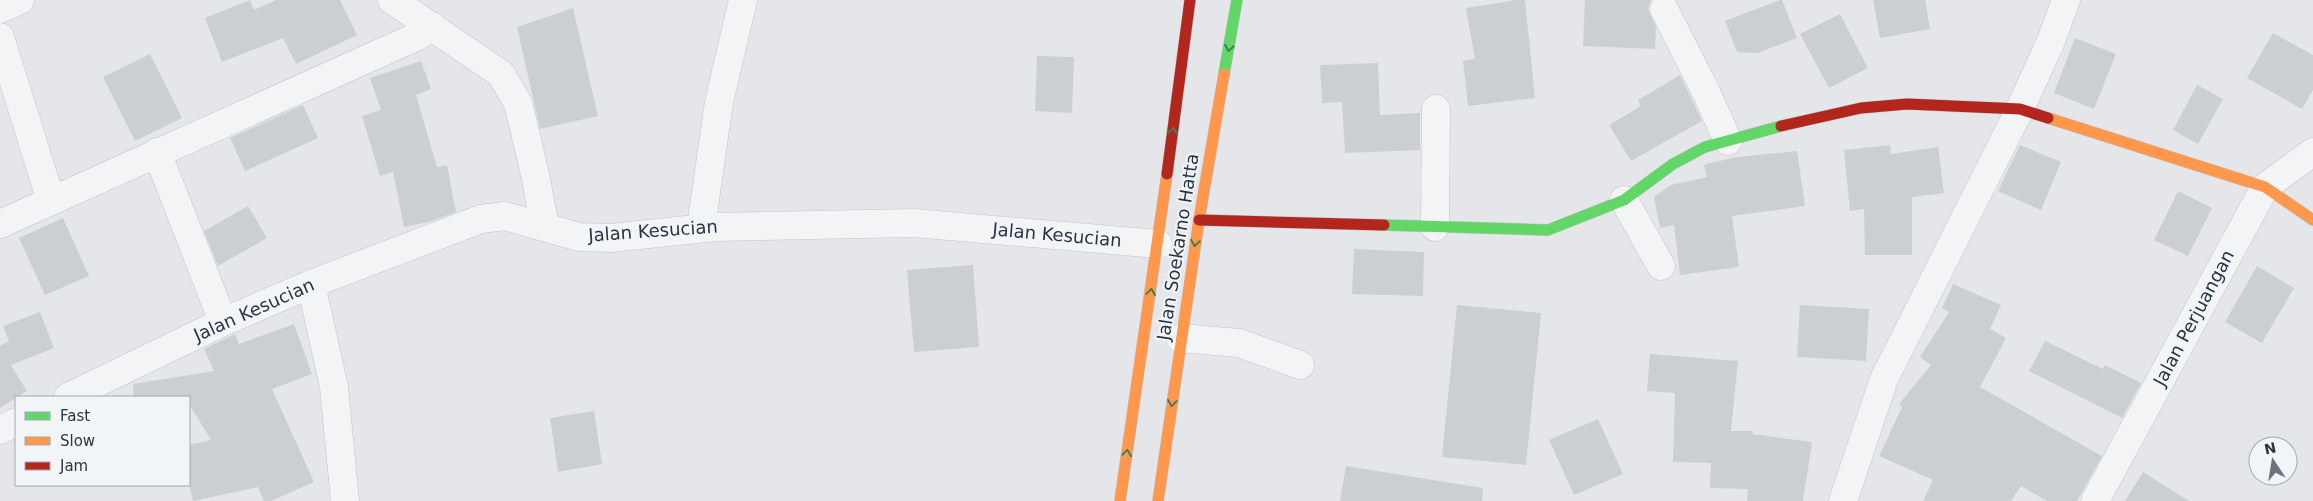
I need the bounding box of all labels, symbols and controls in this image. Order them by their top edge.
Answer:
one-way arrow [1224,44,1234,52]
one-way arrow [1167,127,1178,135]
street label: Jalan Soekarno Hatta [1152,152,1203,343]
street label: Jalan Kesucian [587,216,718,246]
street label: Jalan Kesucian [991,218,1123,251]
one-way arrow [1191,238,1201,247]
street label: Jalan Perjuangan [2148,246,2238,390]
street label: Jalan Kesucian [189,274,317,346]
one-way arrow [1145,288,1155,296]
legend [15,396,190,486]
one-way arrow [1167,399,1177,408]
text: Fast [60,407,90,425]
text: Slow [60,432,95,450]
north arrow [2248,436,2298,486]
text: N [2263,439,2278,457]
one-way arrow [1121,448,1132,456]
text: Jam [59,457,88,475]

